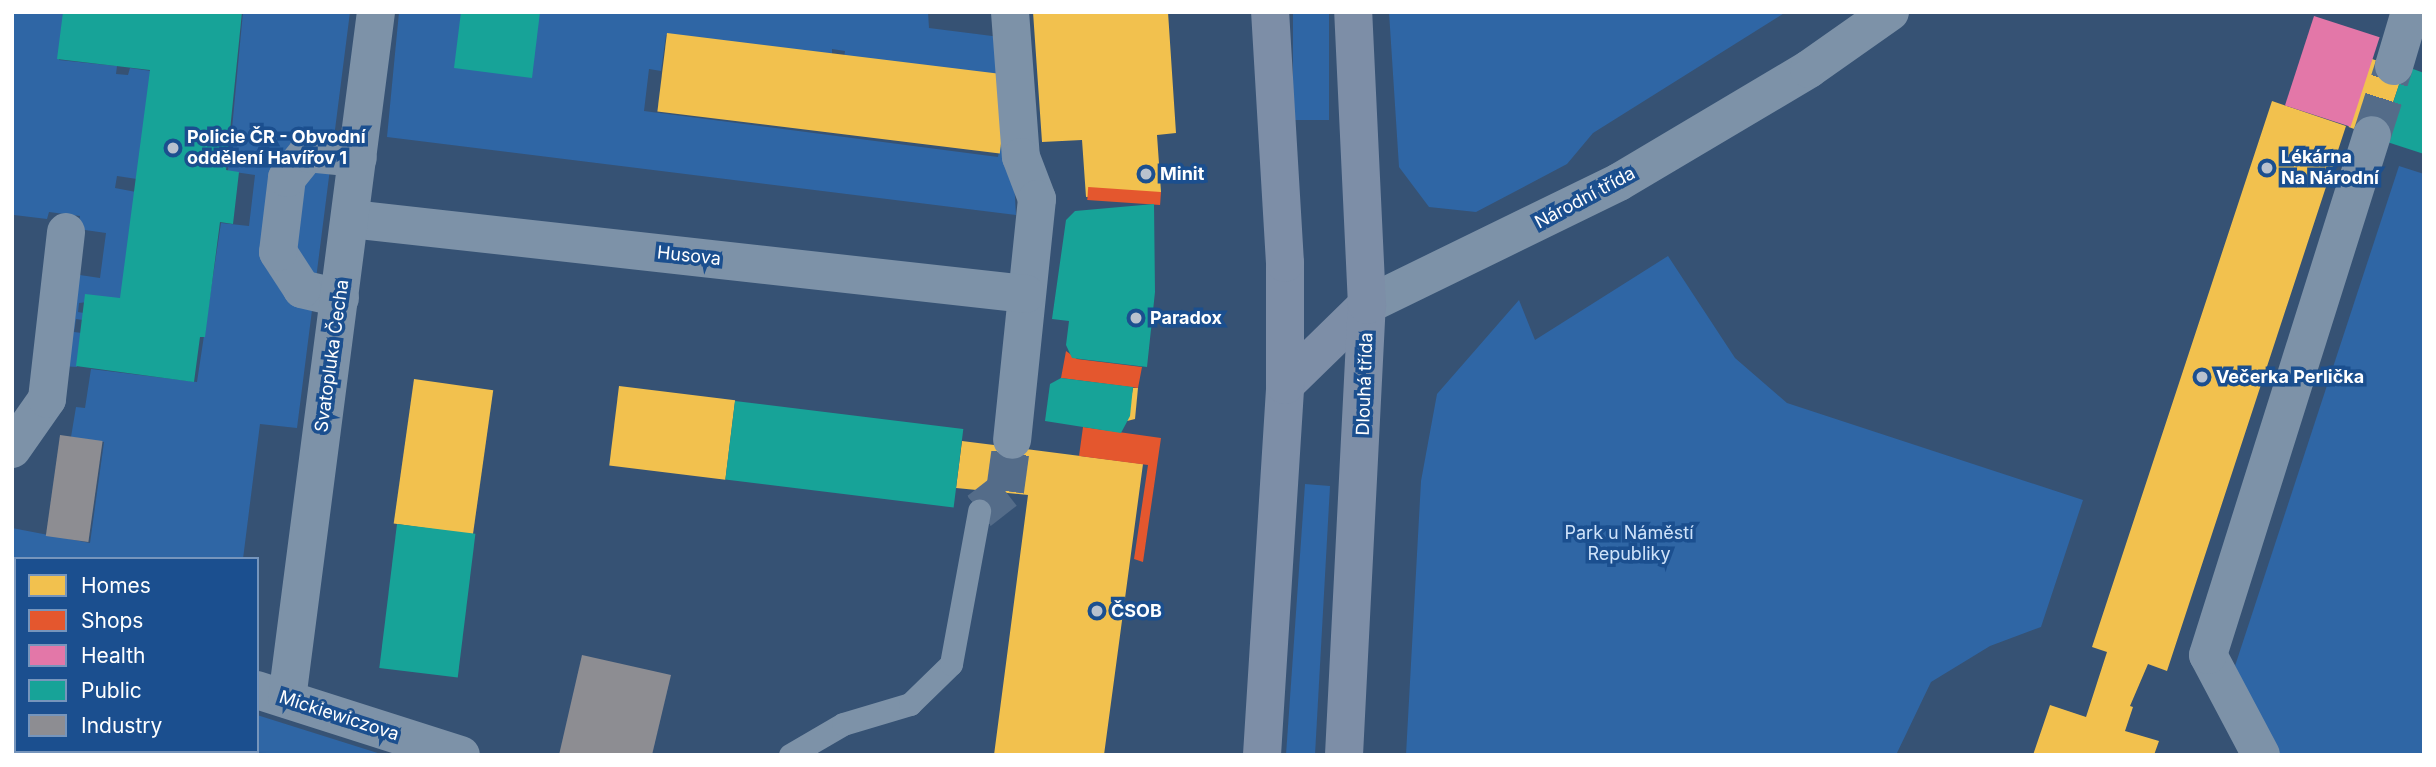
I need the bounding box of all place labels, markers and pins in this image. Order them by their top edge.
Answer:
place label: Policie ČR - Obvodní oddělení Havířov 1 [187,127,366,170]
marker: Policie ČR - Obvodní oddělení Havířov 1 [165,140,181,156]
place label: Lékárna Na Národní [2281,147,2379,190]
marker: Lékárna Na Národní [2259,160,2275,176]
place label: Minit [1160,163,1204,185]
marker: Minit [1138,166,1154,182]
place label: Paradox [1150,307,1222,329]
marker: Paradox [1128,310,1144,326]
place label: Večerka Perlička [2216,366,2364,388]
marker: Večerka Perlička [2194,369,2210,385]
place label: ČSOB [1111,600,1162,622]
marker: ČSOB [1089,603,1105,619]

